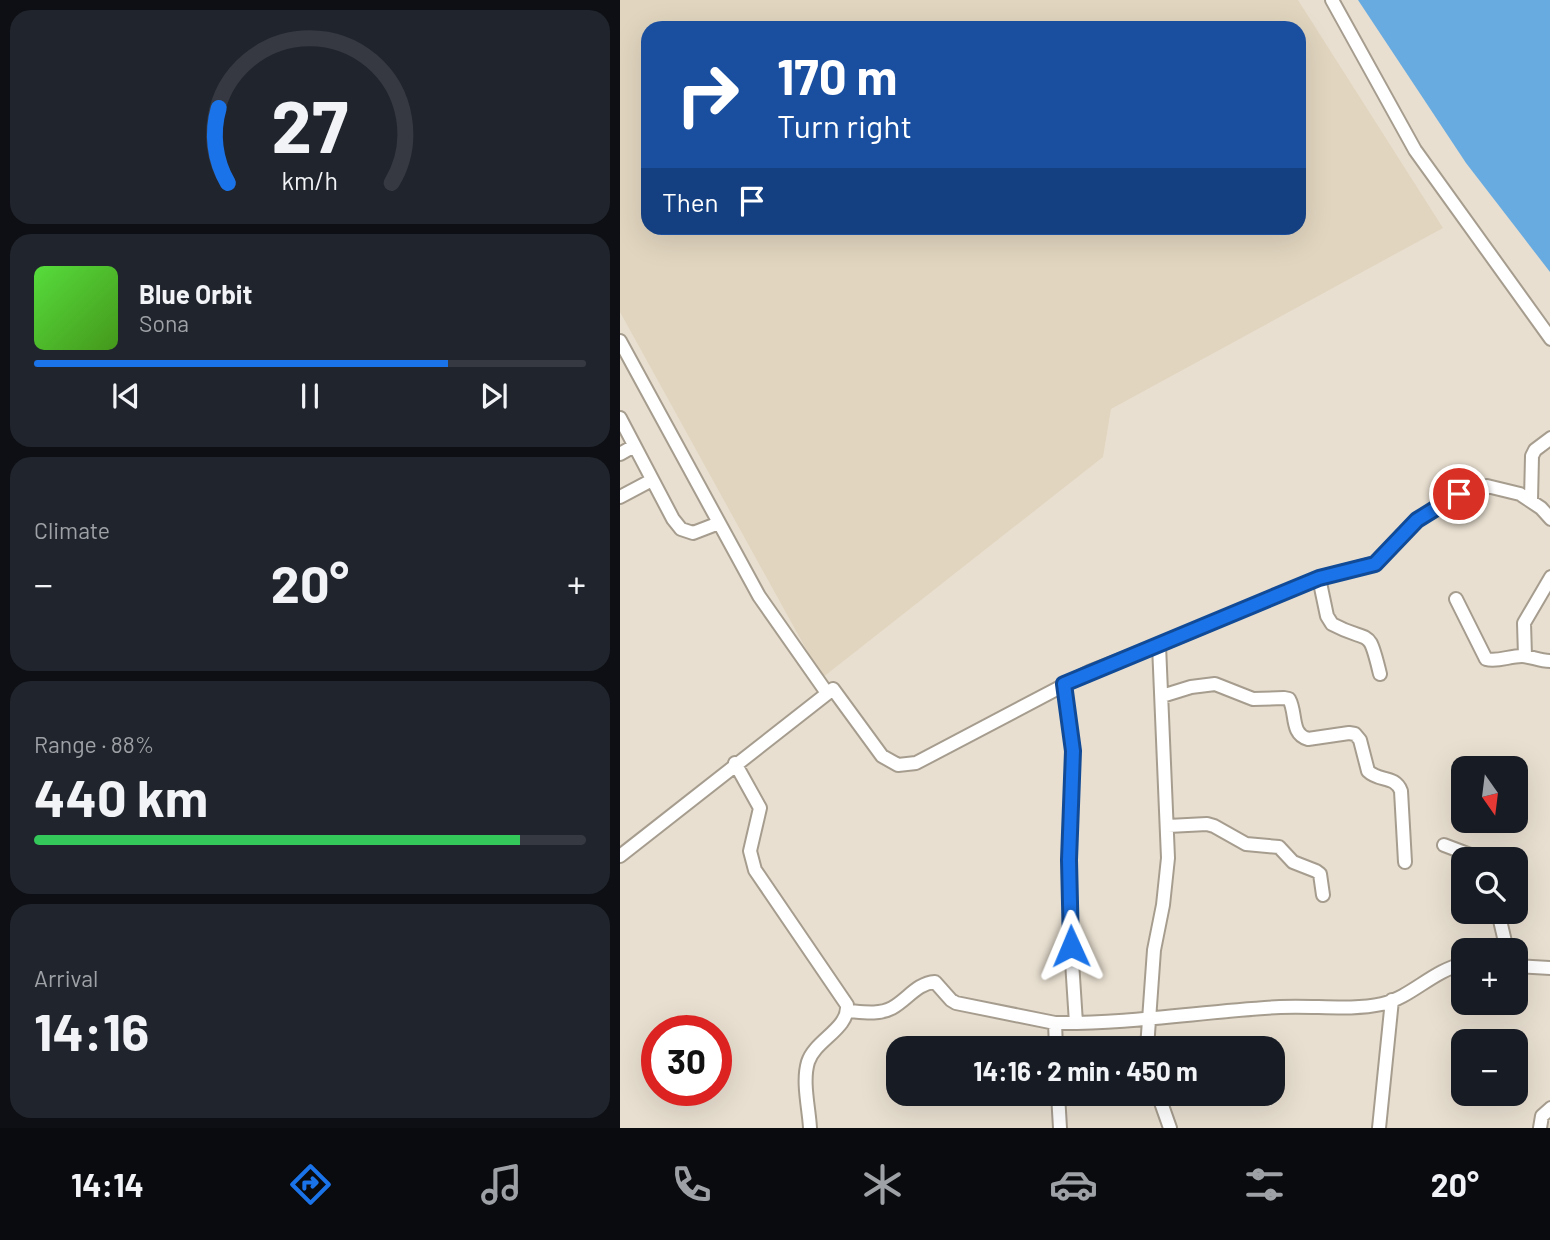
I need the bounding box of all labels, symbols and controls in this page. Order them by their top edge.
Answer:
text: 170 m [777,46,897,105]
icon: right [662,49,753,140]
text: 27 [272,80,348,168]
text: Turn right [777,106,912,144]
text: km/h [282,165,338,195]
icon: arrive [733,182,771,220]
text: Then [662,186,719,217]
text: Blue Orbit [139,278,252,309]
text: Sona [139,309,189,337]
icon: previous [107,377,145,415]
icon: pause [291,377,329,415]
icon: next [475,377,513,415]
pin [1429,464,1489,524]
icon: arrive [1440,475,1478,513]
text: Climate [34,516,110,544]
text: 20° [271,551,349,613]
text: − [34,560,53,606]
text: + [567,560,586,606]
text: Range · 88% [34,730,154,758]
north arrow [1451,756,1528,833]
map controls [1451,756,1528,1106]
text: 440 km [34,765,208,827]
button: search [1451,847,1528,924]
position arrow [1034,909,1108,983]
button: + [1451,938,1528,1015]
text: Arrival [34,964,98,992]
text: 14:16 [34,999,149,1061]
speed limit sign: 30 [641,1015,732,1106]
button: − [1451,1029,1528,1106]
text: 14:16 · 2 min · 450 m [973,1055,1198,1086]
icon: directions [286,1160,335,1209]
icon: music [477,1160,526,1209]
icon: phone [667,1160,716,1209]
icon: climate [858,1160,907,1209]
icon: car [1049,1160,1098,1209]
icon: filters [1240,1160,1289,1209]
text: 14:14 [71,1165,144,1203]
text: 20° [1431,1165,1479,1203]

